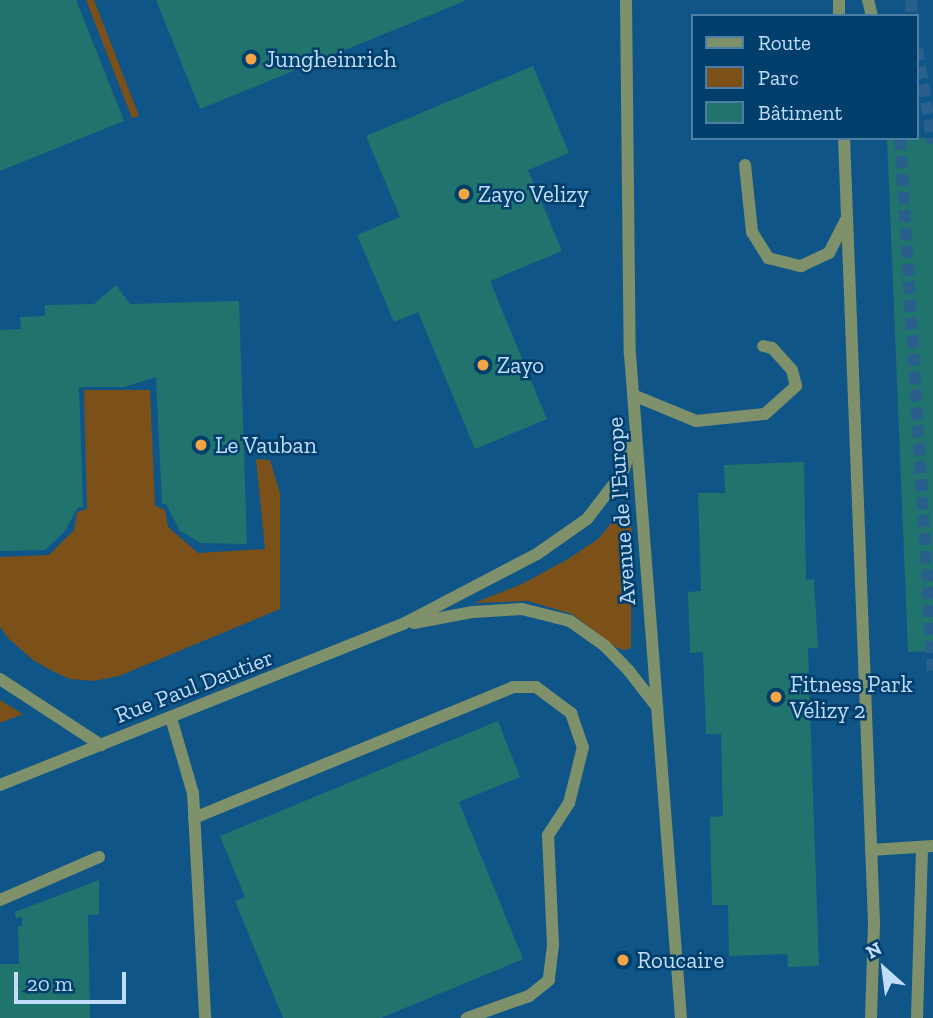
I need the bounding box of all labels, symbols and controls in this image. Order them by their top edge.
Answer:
legend [692,14,919,140]
text: Route [758,30,811,55]
place label: Jungheinrich [265,45,397,73]
marker: Jungheinrich [243,51,259,67]
text: Parc [758,65,799,90]
text: Bâtiment [758,100,842,125]
place label: Zayo Velizy [478,180,589,208]
marker: Zayo Velizy [456,186,472,202]
place label: Zayo [497,351,544,379]
marker: Zayo [475,357,491,373]
street label: Avenue de l'Europe [601,416,641,606]
place label: Le Vauban [215,431,318,459]
marker: Le Vauban [193,437,209,453]
street label: Rue Paul Dautier [111,643,277,729]
place label: Fitness Park Vélizy 2 [790,670,913,724]
marker: Fitness Park Vélizy 2 [768,689,784,705]
north arrow [849,934,919,1004]
text: N [862,936,886,964]
place label: Roucaire [637,946,724,974]
marker: Roucaire [615,952,631,968]
scale bar [18,958,130,1002]
text: 20 m [27,971,73,996]

